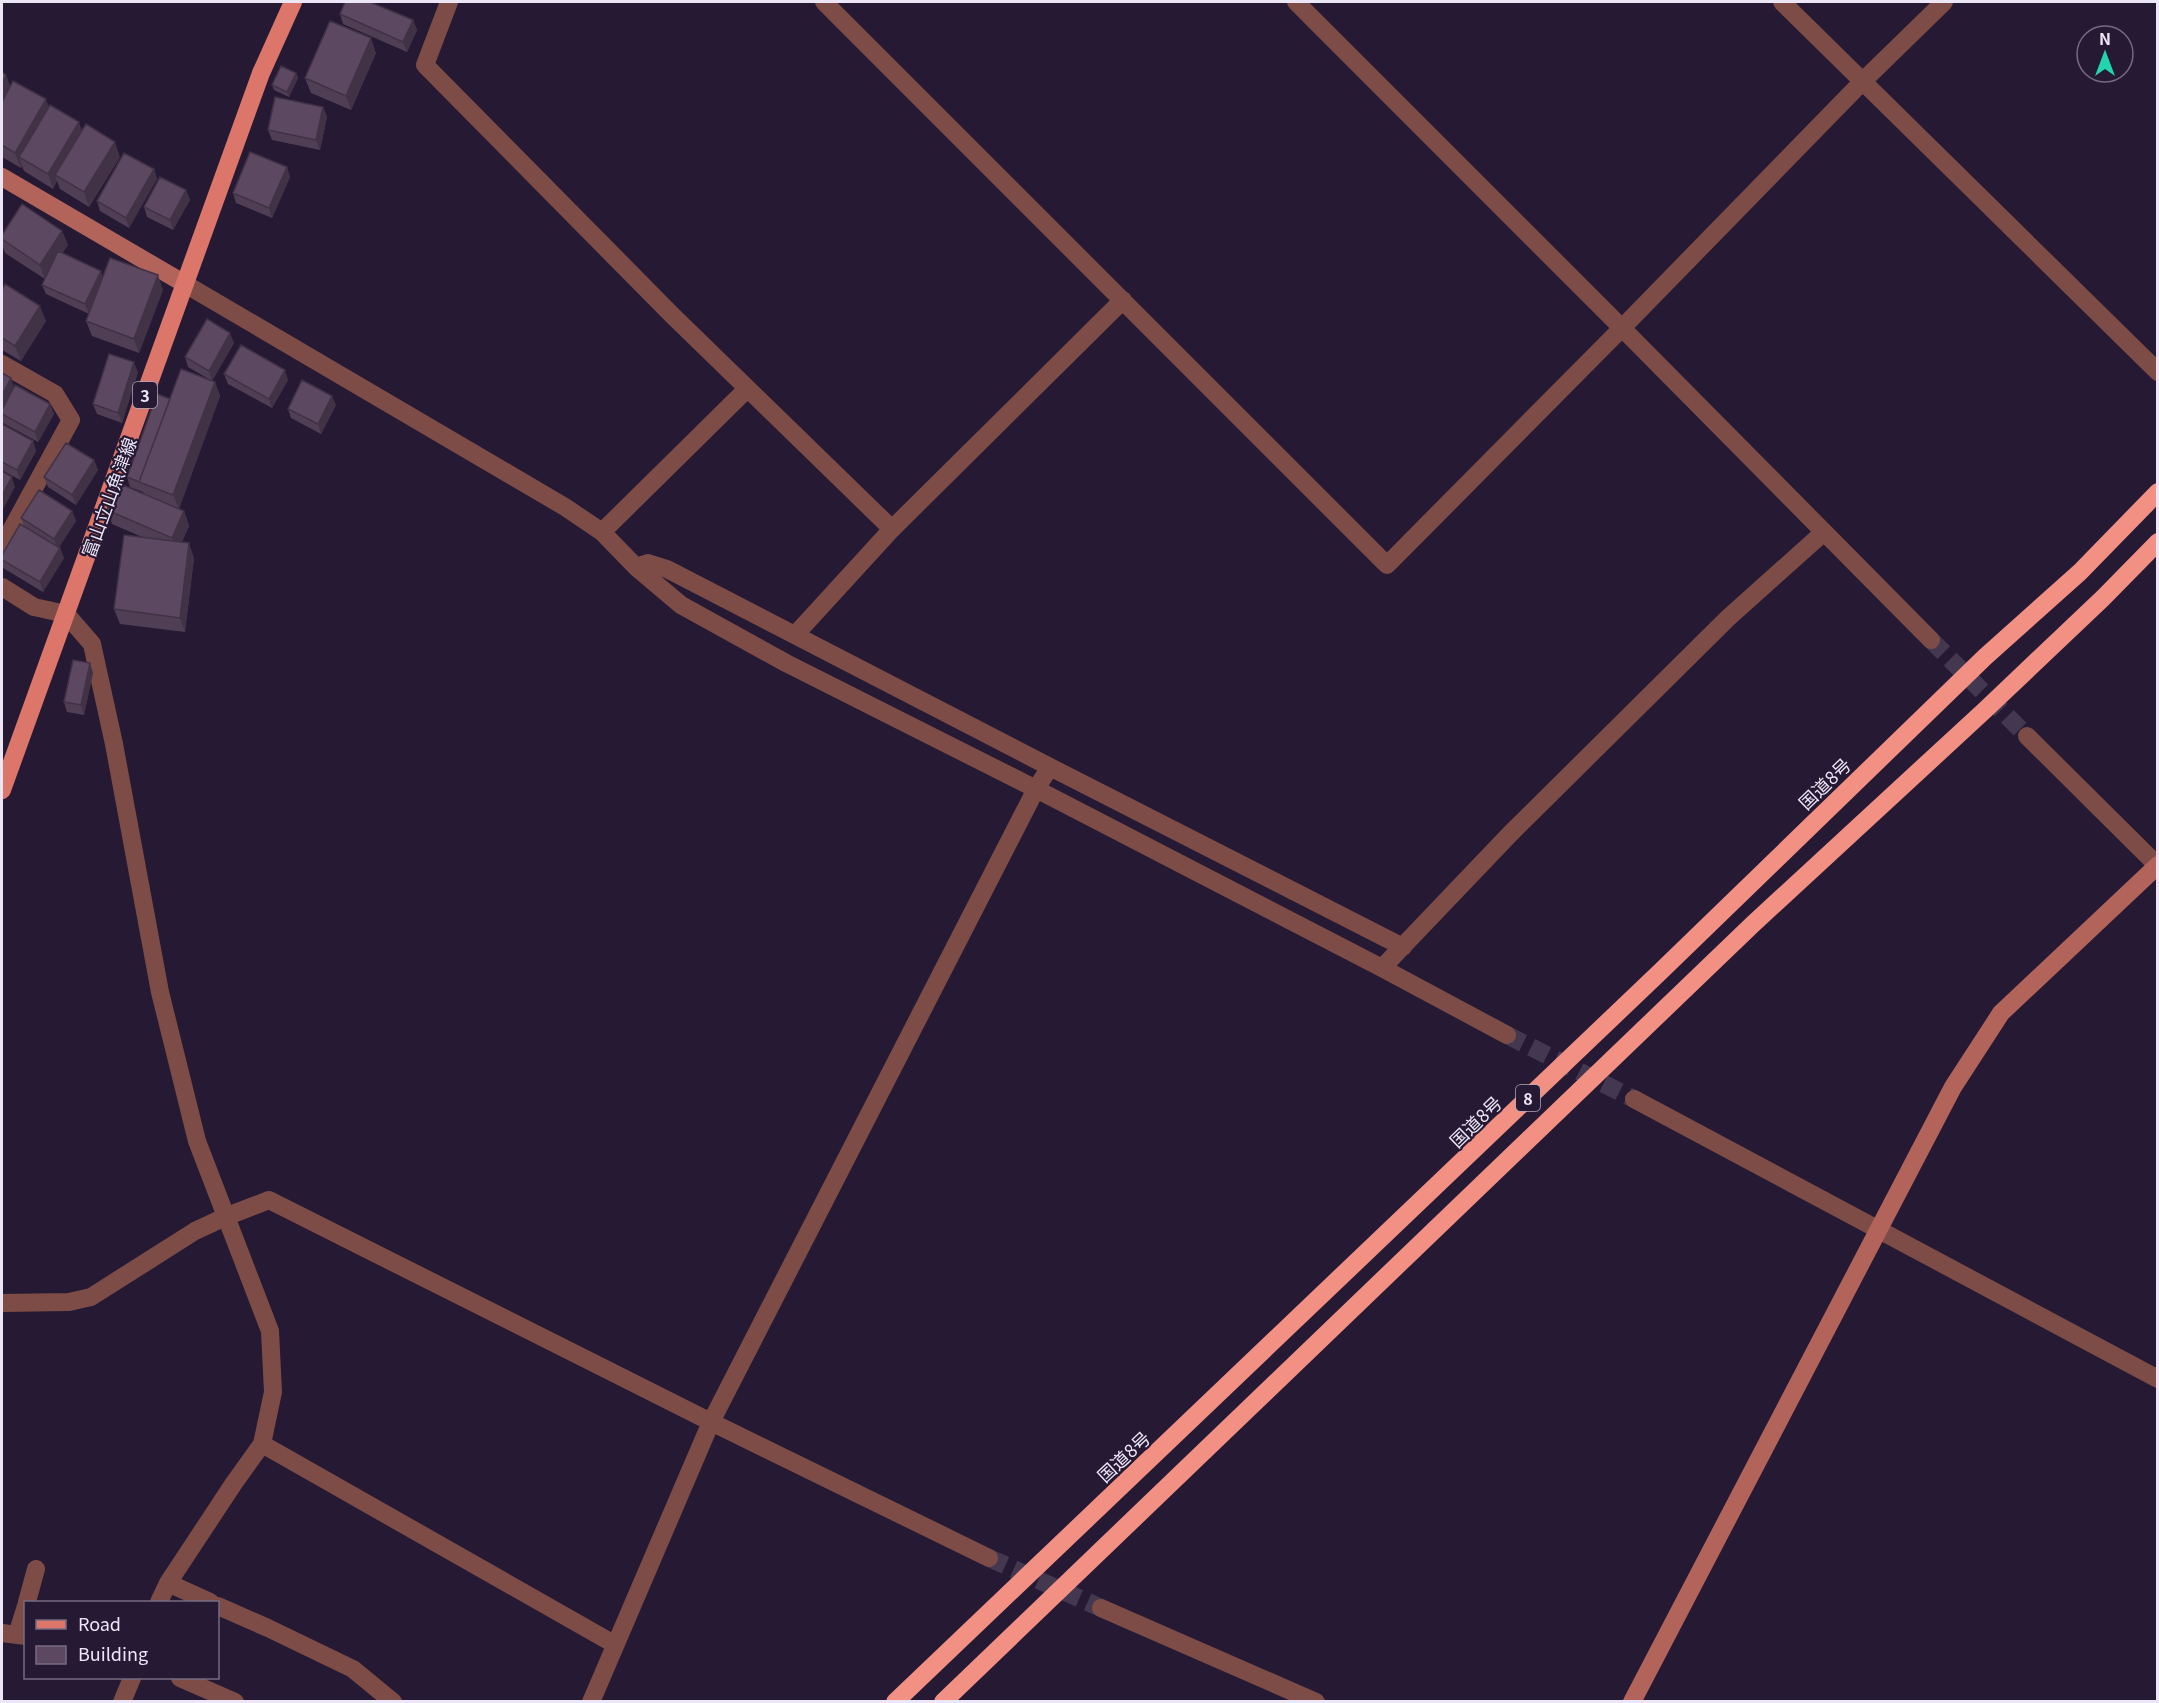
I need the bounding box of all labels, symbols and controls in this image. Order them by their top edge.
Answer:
north arrow [2075,24,2135,84]
text: N [2099,26,2111,50]
road number: 3 [133,382,157,408]
street label: 富山立山魚津線 [74,433,142,561]
street label: 国道8号 [1792,751,1856,815]
road number: 8 [1516,1085,1540,1111]
street label: 国道8号 [1443,1089,1507,1153]
street label: 国道8号 [1091,1425,1155,1487]
legend [24,1601,219,1679]
text: Road [78,1610,121,1636]
text: Building [78,1640,148,1666]

